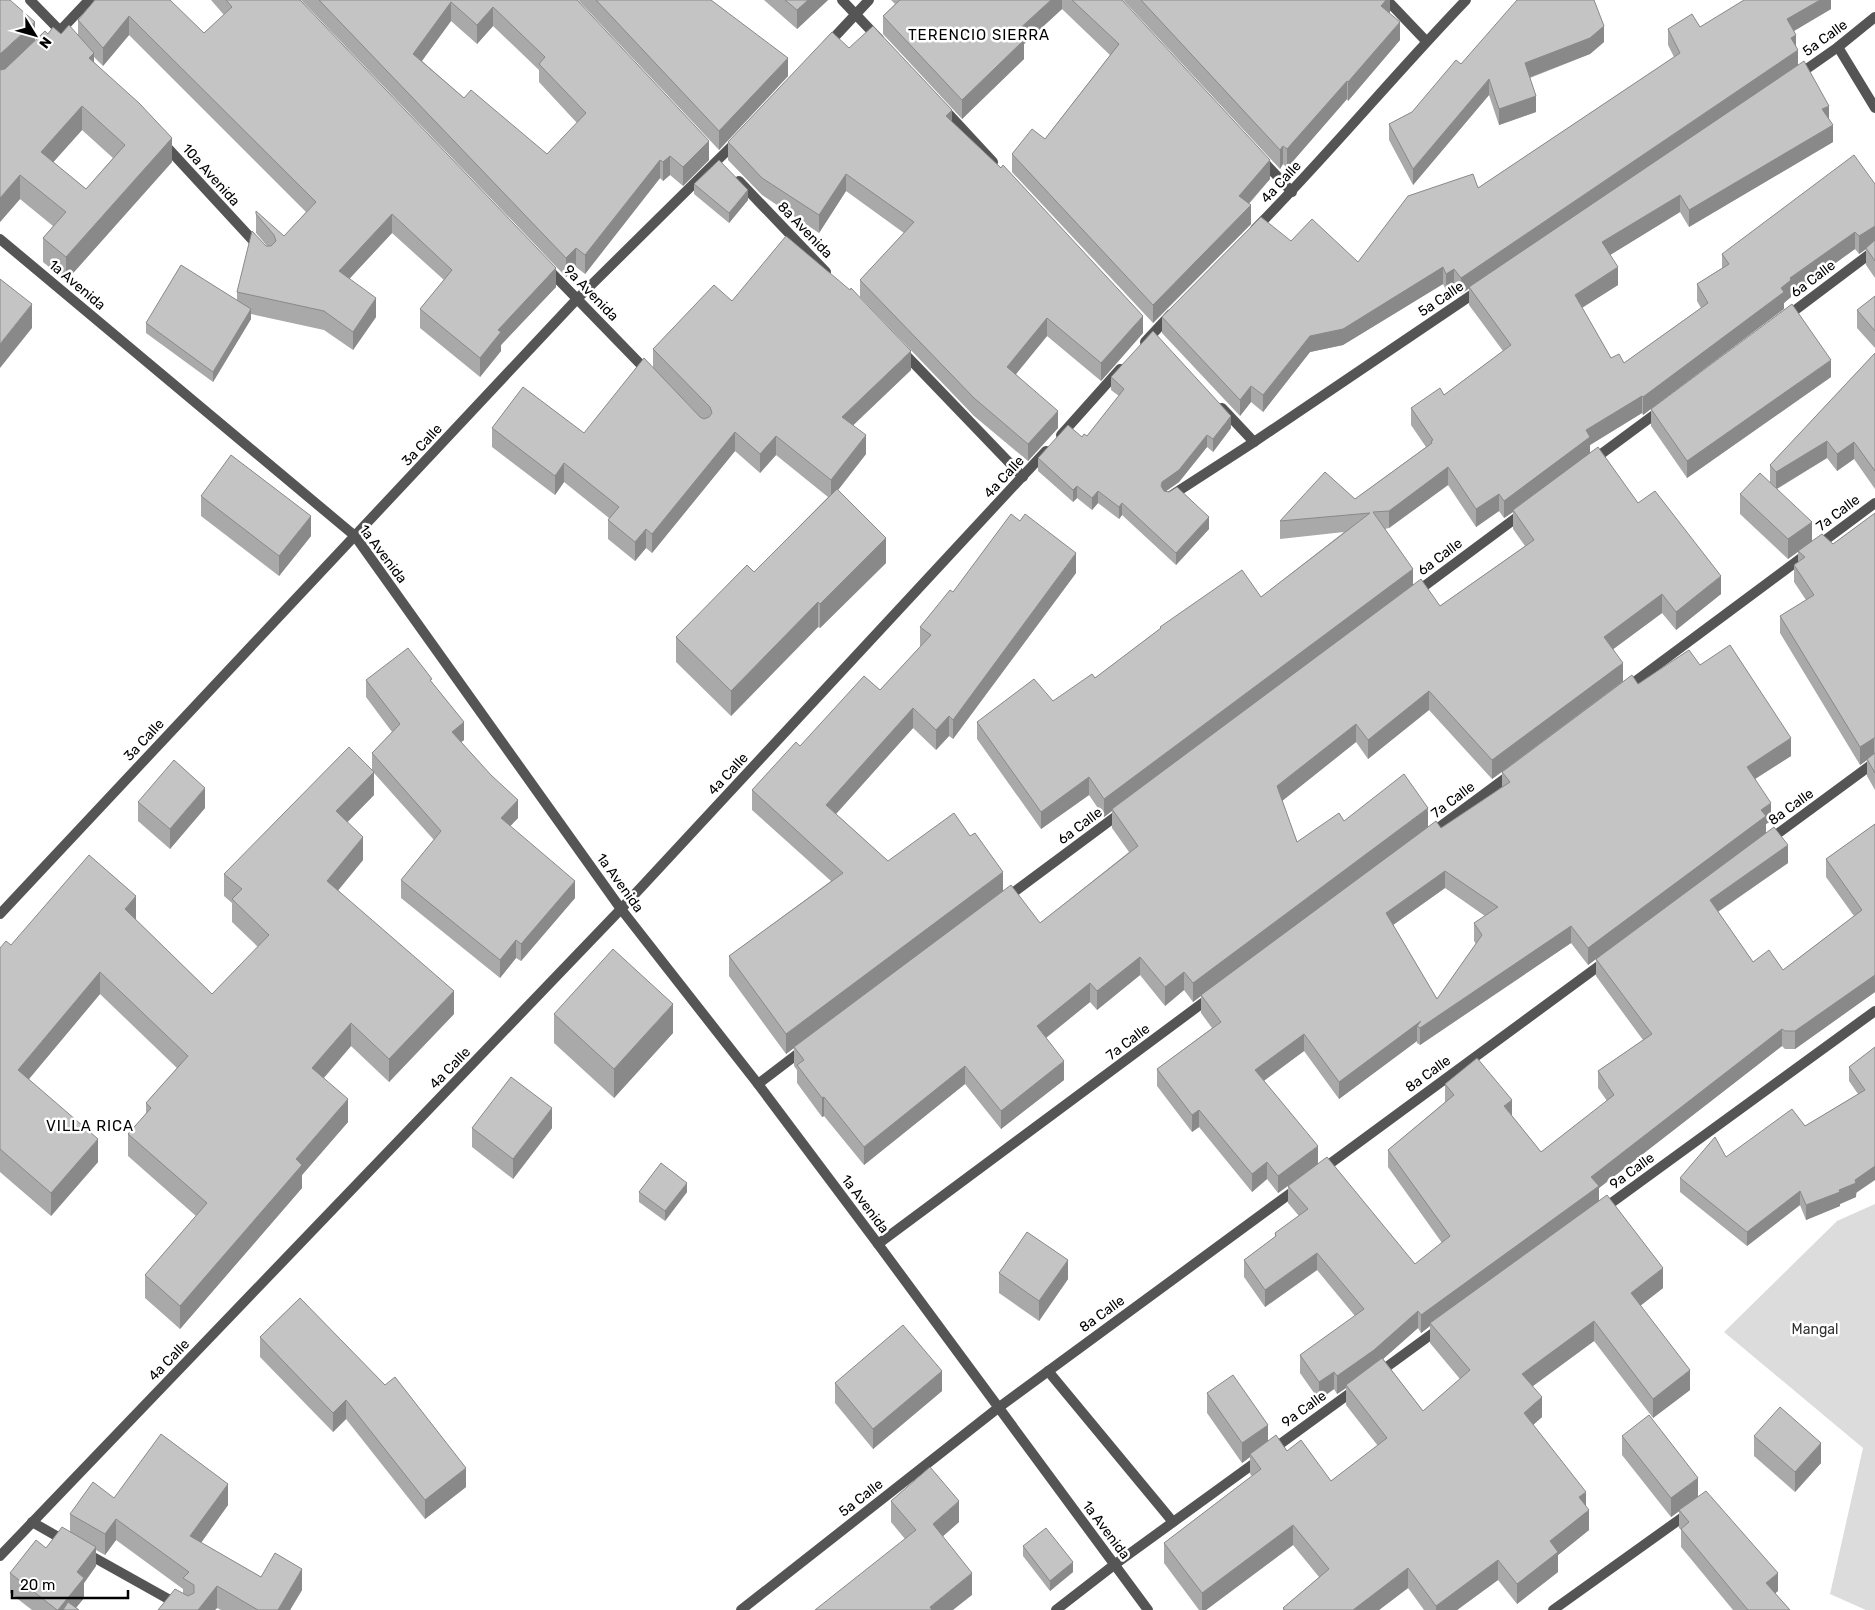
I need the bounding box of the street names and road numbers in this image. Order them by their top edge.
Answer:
street label: 5a Calle [1799,16,1851,60]
street label: 10a Avenida [179,140,243,210]
street label: 4a Calle [1257,157,1305,207]
street label: 8a Avenida [774,198,836,262]
street label: 1a Avenida [45,256,109,314]
street label: 6a Calle [1787,257,1839,301]
street label: 9a Avenida [560,261,622,325]
street label: 5a Calle [1415,278,1467,320]
street label: 3a Calle [398,420,446,470]
street label: 4a Calle [980,452,1028,502]
street label: 7a Calle [1813,491,1863,535]
street label: 1a Avenida [355,521,411,587]
street label: 6a Calle [1414,535,1466,579]
street label: 3a Calle [120,715,168,765]
street label: 4a Calle [704,749,752,799]
street label: 7a Calle [1428,778,1478,822]
street label: 8a Calle [1765,785,1817,829]
street label: 6a Calle [1054,804,1106,848]
street label: 1a Avenida [593,850,647,916]
street label: 7a Calle [1103,1020,1153,1064]
street label: 4a Calle [426,1043,474,1092]
street label: 8a Calle [1402,1052,1454,1096]
street label: 9a Calle [1606,1149,1658,1193]
street label: 1a Avenida [837,1171,893,1237]
street label: 8a Calle [1076,1292,1128,1336]
street label: 4a Calle [145,1335,193,1384]
street label: 9a Calle [1278,1387,1330,1431]
street label: 5a Calle [836,1475,887,1520]
street label: 1a Avenida [1078,1497,1134,1563]

